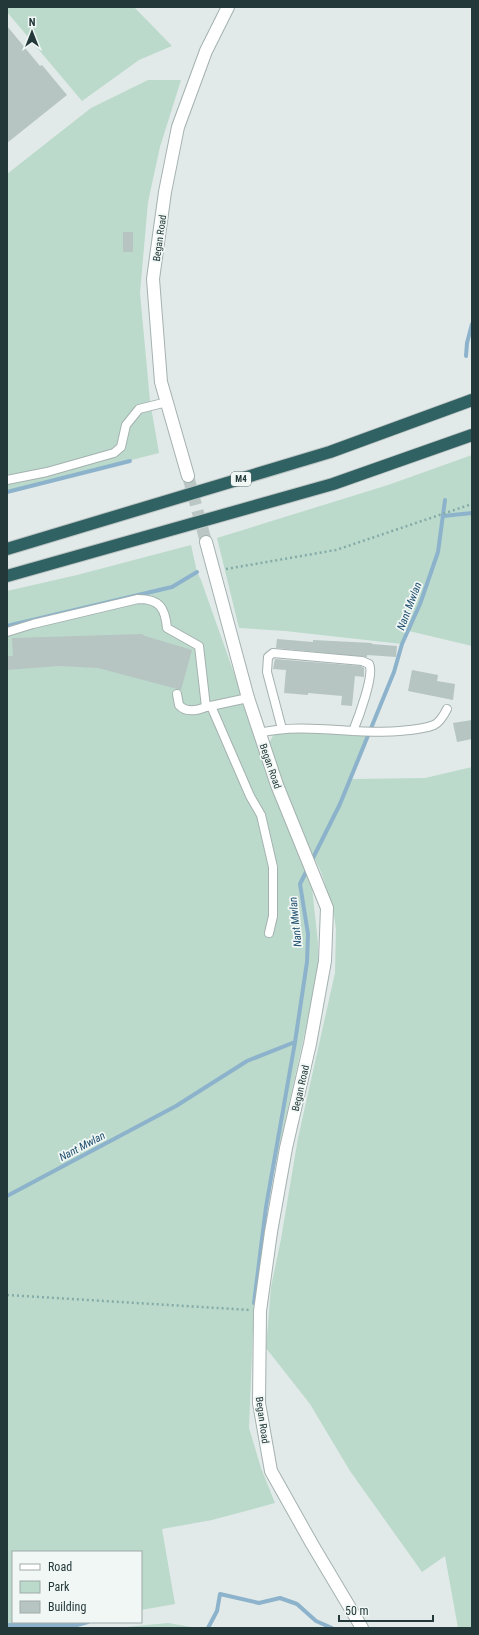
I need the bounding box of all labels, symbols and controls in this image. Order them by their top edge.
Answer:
north arrow [12,12,52,52]
text: N [29,16,36,29]
street label: Began Road [151,214,168,262]
road number: M4 [231,472,251,486]
water label: Nant Mwlan [394,580,425,632]
street label: Began Road [258,742,283,790]
water label: Nant Mwlan [286,896,305,948]
street label: Began Road [290,1064,311,1112]
water label: Nant Mwlan [57,1129,107,1164]
street label: Began Road [254,1396,271,1444]
legend [12,1551,142,1623]
text: Road [48,1560,72,1574]
text: Park [48,1580,70,1594]
scale bar [339,1597,433,1623]
text: Building [48,1600,86,1614]
text: 50 m [345,1604,369,1618]

